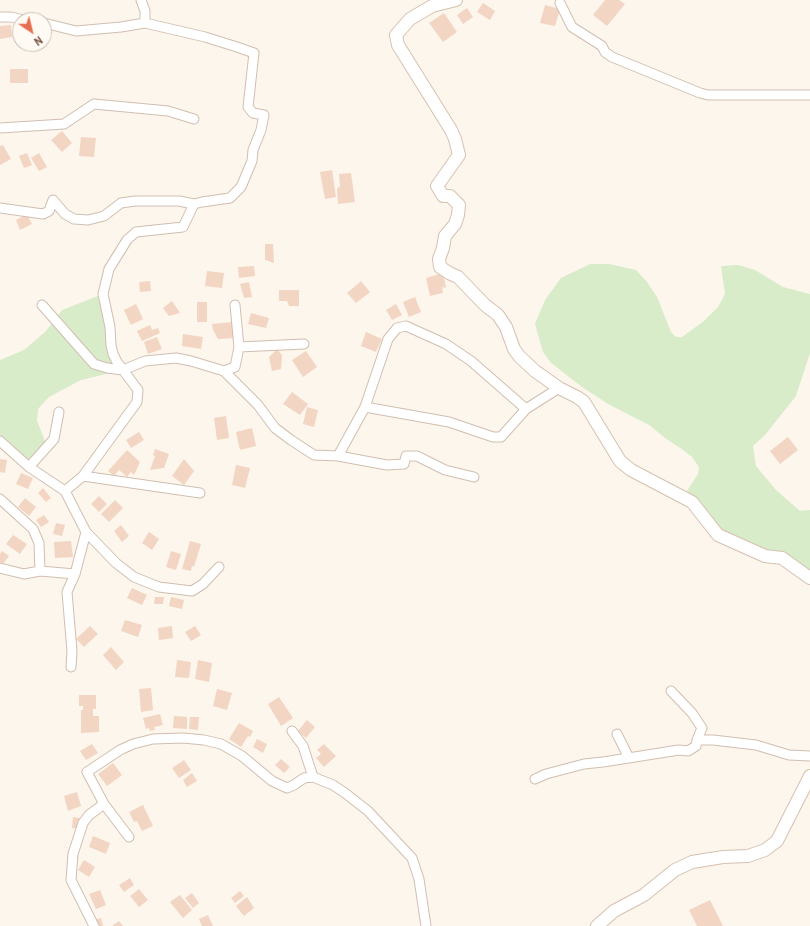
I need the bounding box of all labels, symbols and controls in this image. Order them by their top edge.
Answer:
north arrow [12,12,52,52]
text: N [32,34,45,49]

